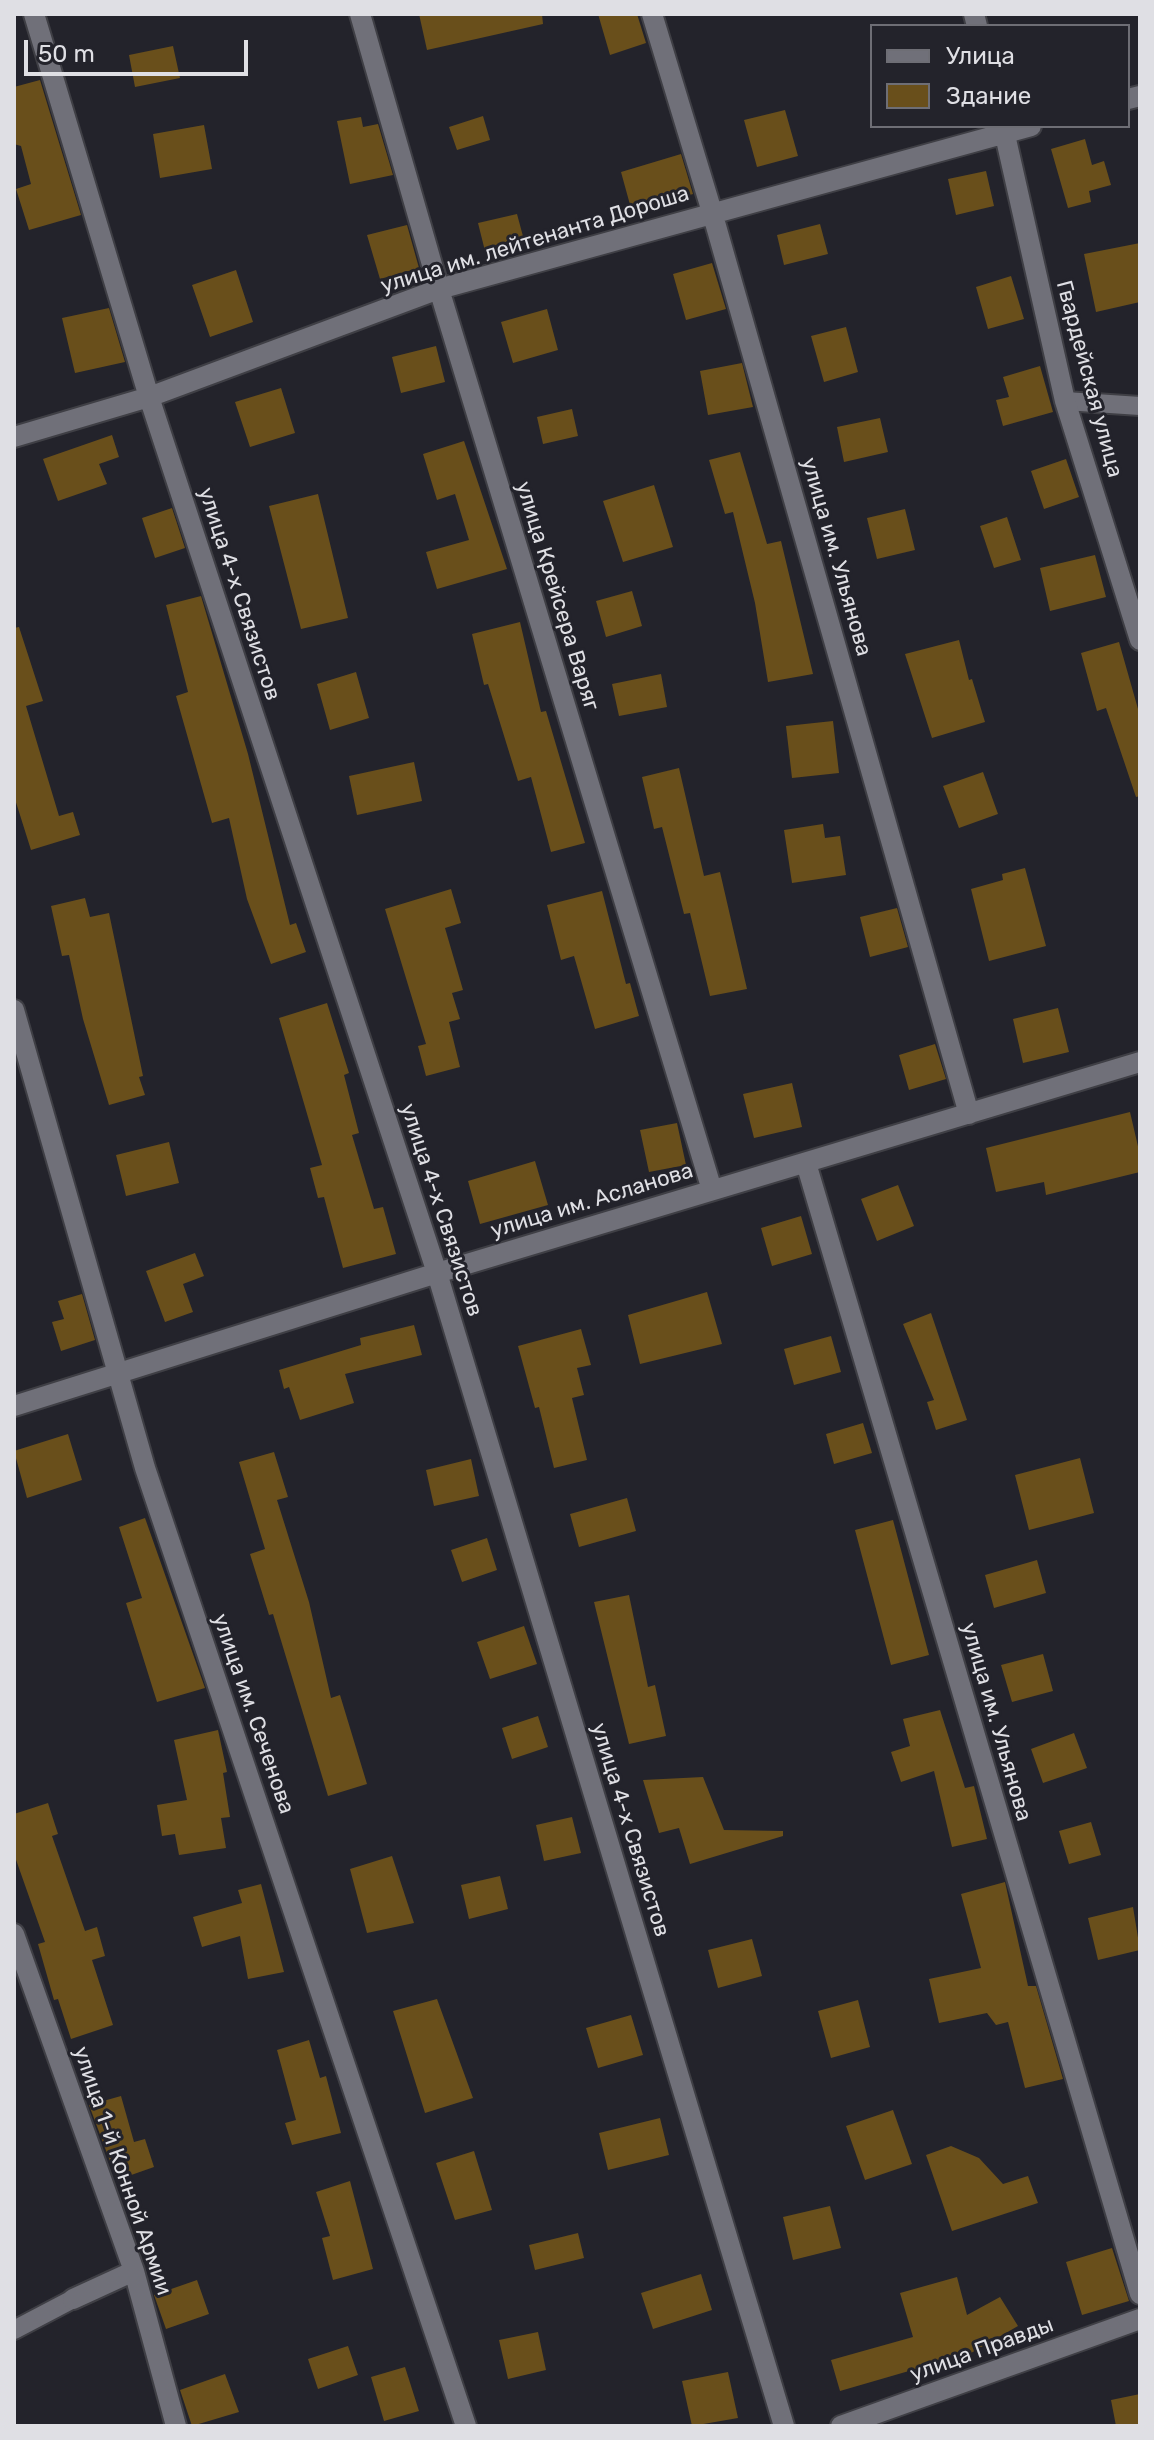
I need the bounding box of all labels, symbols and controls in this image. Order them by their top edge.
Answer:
scale bar [28,24,252,74]
legend [870,24,1130,128]
text: 50 m [38,40,95,68]
text: Улица [946,42,1015,70]
text: Здание [946,82,1031,110]
street label: улица им. лейтенанта Дороша [378,180,692,300]
street label: Гвардейская улица [1050,278,1128,480]
street label: улица им. Ульянова [795,455,877,659]
street label: улица Крейсера Варяг [510,478,604,714]
street label: улица 4-х Связистов [192,484,286,704]
street label: улица 4-х Связистов [394,1100,488,1320]
street label: улица им. Асланова [488,1158,696,1244]
street label: улица им. Сеченова [206,1610,300,1818]
street label: улица им. Ульянова [955,1620,1037,1824]
street label: улица 4-х Связистов [585,1720,675,1940]
street label: улица 1-й Конной Армии [67,2043,177,2299]
street label: улица Правды [907,2312,1057,2388]

